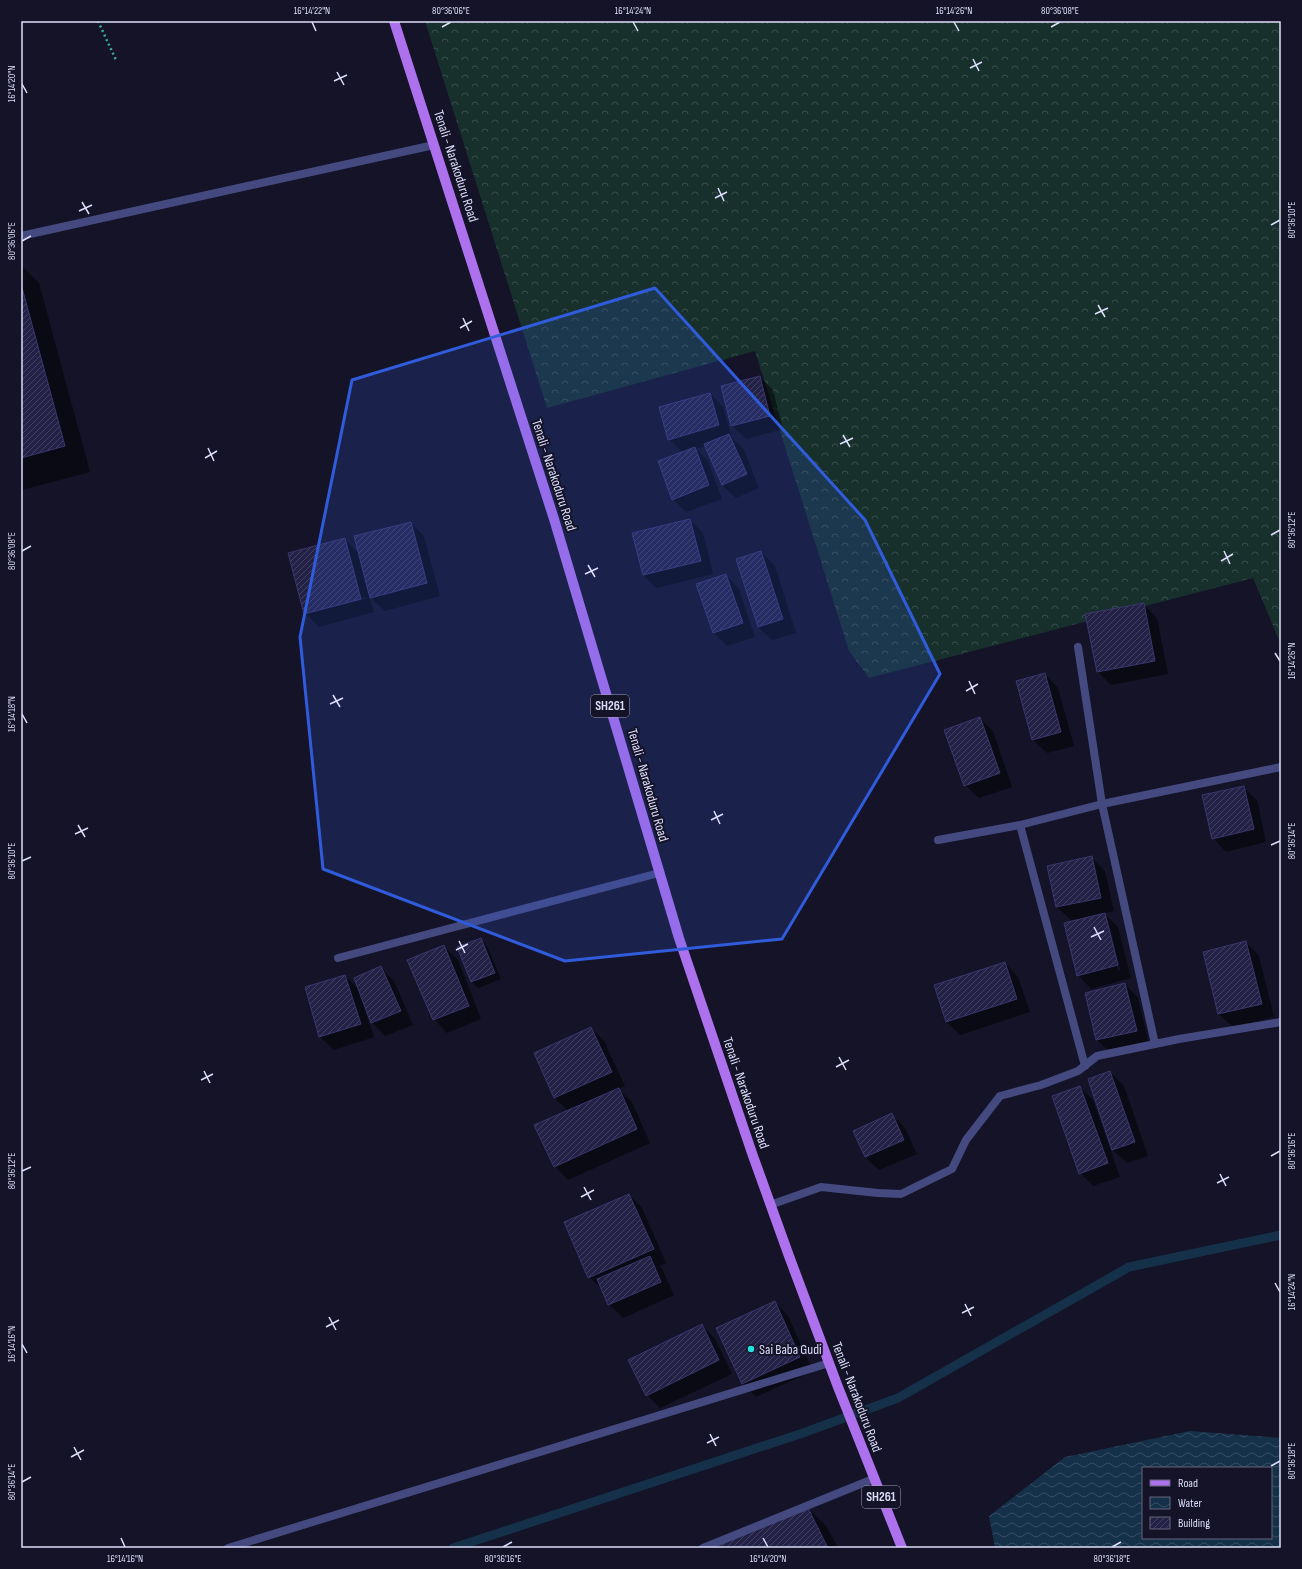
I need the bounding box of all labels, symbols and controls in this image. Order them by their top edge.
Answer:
text: 16°14'22"N [294,5,330,17]
text: 80°36'06"E [432,5,470,17]
text: 16°14'24"N [615,5,651,17]
text: 16°14'26"N [936,5,972,17]
text: 80°36'08"E [1041,5,1079,17]
text: 16°14'20"N [6,66,18,102]
street label: Tenali - Narakoduru Road [430,108,482,224]
text: 80°36'10"E [1286,202,1298,238]
text: 80°36'06"E [6,222,18,260]
street label: Tenali - Narakoduru Road [528,417,580,533]
text: 80°36'12"E [1286,512,1298,548]
text: 80°36'08"E [6,532,18,570]
text: 16°14'26"N [1286,643,1298,679]
road number: SH261 [591,695,629,717]
text: 16°14'18"N [6,696,18,732]
street label: Tenali - Narakoduru Road [624,727,672,844]
text: 80°36'14"E [1286,823,1298,859]
text: 80°36'10"E [6,843,18,879]
street label: Tenali - Narakoduru Road [719,1035,773,1151]
text: 80°36'16"E [1286,1133,1298,1169]
text: 80°36'12"E [6,1153,18,1189]
text: 16°14'24"N [1286,1274,1298,1310]
text: 16°14'16"N [6,1326,18,1362]
street label: Tenali - Narakoduru Road [828,1340,886,1455]
place label: Sai Baba Gudi [759,1341,822,1358]
marker: Sai Baba Gudi [746,1344,756,1354]
text: 80°36'18"E [1286,1443,1298,1479]
text: 80°36'14"E [6,1464,18,1500]
legend [1142,1467,1272,1539]
text: Road [1178,1476,1198,1491]
road number: SH261 [862,1486,900,1508]
text: Water [1178,1496,1202,1511]
text: Building [1178,1516,1210,1531]
text: 16°14'16"N [107,1553,143,1565]
text: 80°36'16"E [485,1553,521,1565]
text: 16°14'20"N [750,1553,786,1565]
text: 80°36'18"E [1094,1553,1130,1565]

